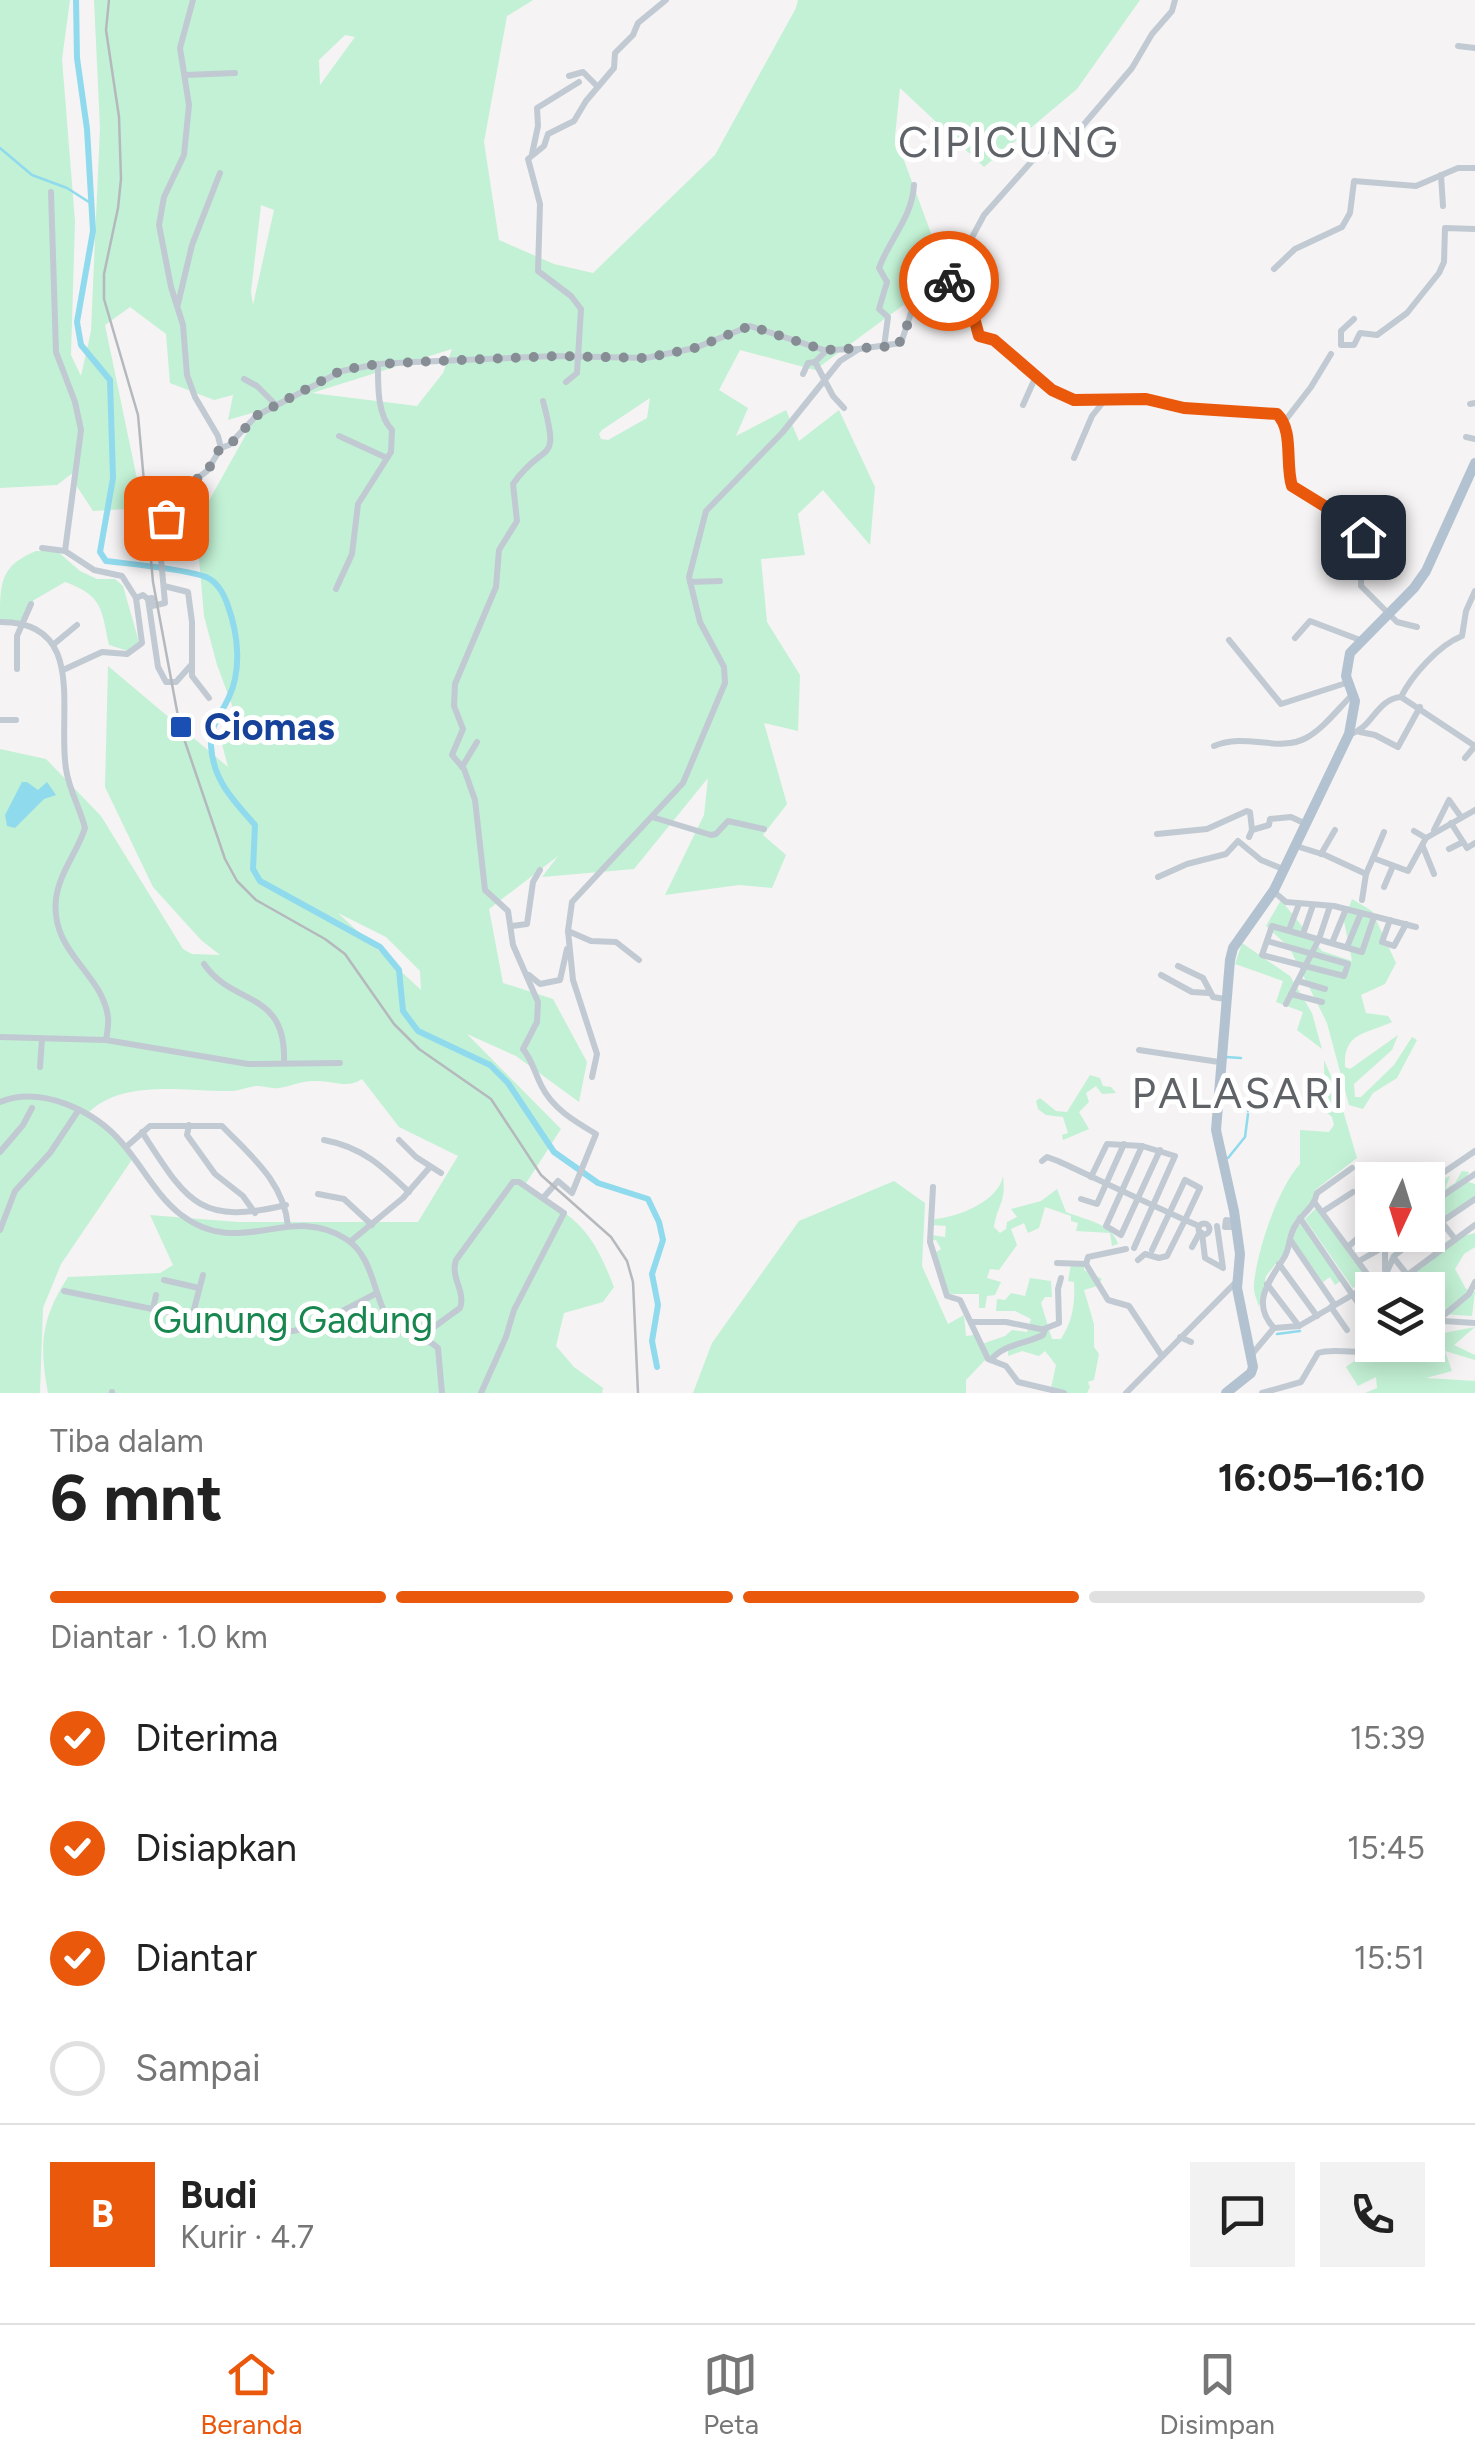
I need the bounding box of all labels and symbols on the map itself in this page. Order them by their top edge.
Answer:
district label: CIPICUNG [898,117,1120,168]
courier [899,231,999,331]
pin [124,476,209,561]
pin [1321,495,1406,580]
place label: Ciomas [204,704,335,750]
marker: Ciomas [168,714,194,740]
district label: PALASARI [1132,1068,1346,1119]
north arrow [1355,1162,1445,1252]
park label: Gunung Gadung [153,1297,433,1343]

